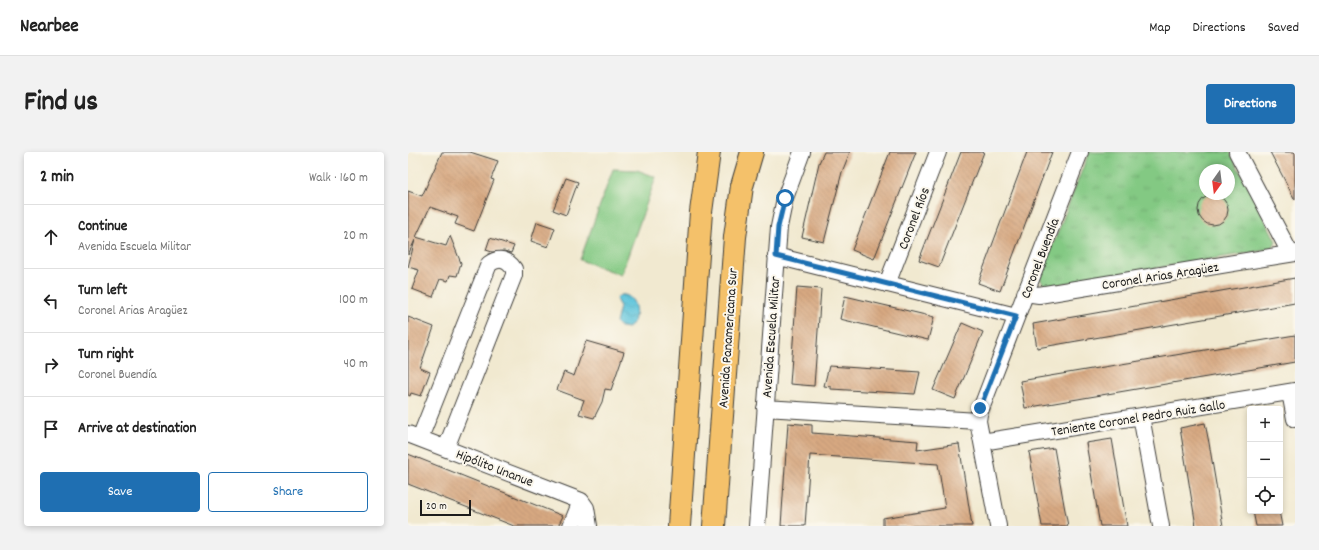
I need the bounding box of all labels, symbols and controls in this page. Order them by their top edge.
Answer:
text: Nearbee [20,14,79,41]
text: Map [1149,18,1171,38]
text: Directions [1193,18,1246,38]
text: Saved [1268,18,1299,38]
text: Find us [24,84,98,124]
button: Directions [1206,84,1295,124]
north arrow [1199,164,1235,200]
text: 2 min [40,166,74,190]
text: Walk · 160 m [309,169,368,188]
street label: Coronel Ríos [894,185,936,253]
route start [776,189,794,207]
street label: Coronel Buendía [1016,215,1066,302]
text: Continue [78,216,127,238]
icon: ahead [40,226,62,248]
text: 20 m [343,227,368,246]
text: Avenida Escuela Militar [78,238,191,257]
street label: Coronel Arias Aragüez [1101,258,1221,296]
street label: Avenida Panamericana Sur [714,267,744,409]
street label: Avenida Escuela Militar [758,275,786,399]
text: Turn left [78,280,127,302]
icon: left [40,290,62,312]
text: 100 m [339,291,368,310]
text: Coronel Arias Aragüez [78,302,187,321]
text: Turn right [78,344,134,366]
icon: right [40,354,62,376]
text: 40 m [344,355,368,374]
text: Coronel Buendía [78,366,157,385]
street label: Teniente Coronel Pedro Ruiz Gallo [1050,395,1227,443]
route end [971,399,989,417]
map controls [1247,406,1283,514]
button: + [1247,406,1283,442]
icon: arrive [40,418,62,440]
text: Arrive at destination [78,418,196,440]
button: − [1247,442,1283,478]
street label: Hipólito Unanue [453,445,536,493]
button: Save [40,472,200,512]
button: Share [208,472,368,512]
button: locate [1247,478,1283,514]
scale bar [420,498,471,517]
text: 20 m [426,499,447,515]

